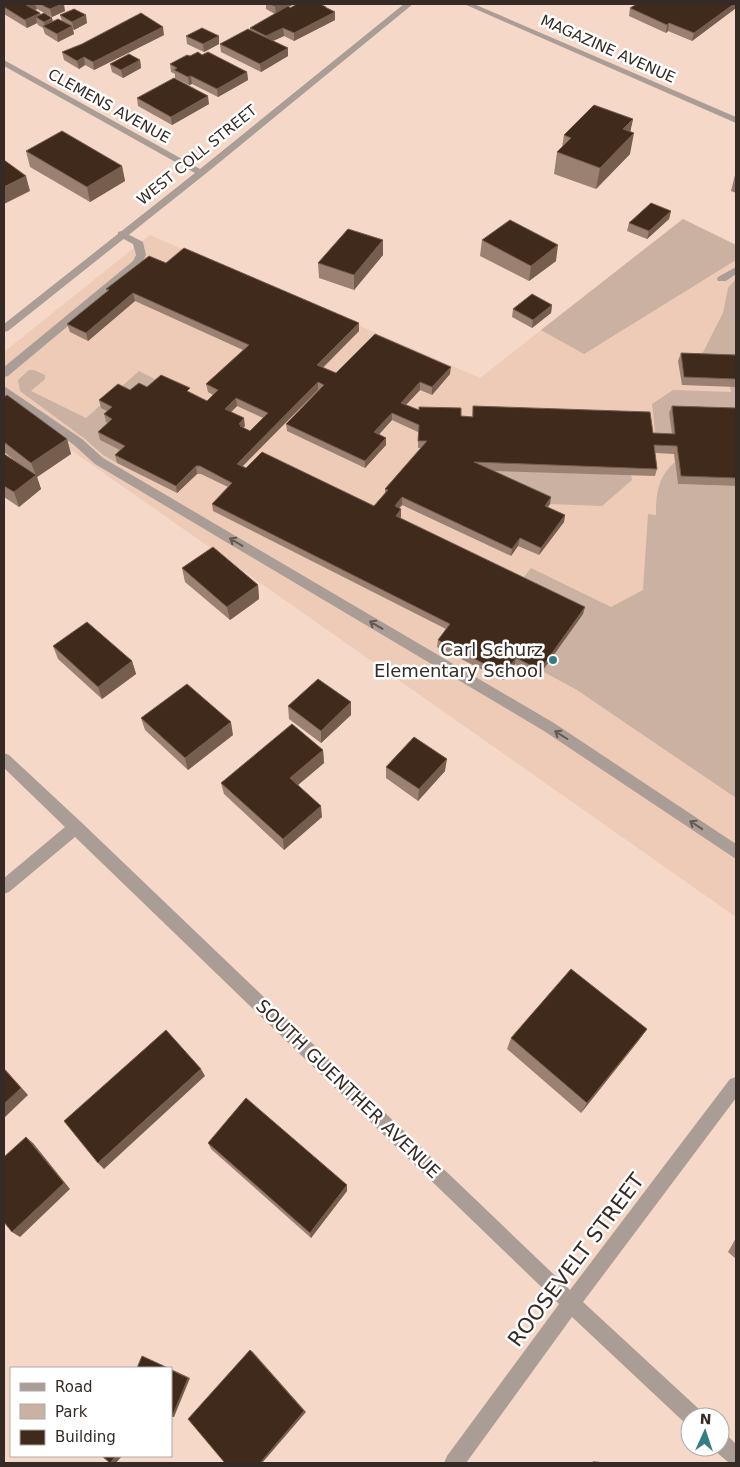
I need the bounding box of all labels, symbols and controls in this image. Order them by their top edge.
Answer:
street label: MAGAZINE AVENUE [538,11,678,87]
street label: CLEMENS AVENUE [45,65,173,147]
street label: WEST COLL STREET [134,101,261,209]
one-way arrow [230,536,244,546]
one-way arrow [370,619,384,629]
place label: Carl Schurz Elementary School [374,639,543,681]
marker: Carl Schurz Elementary School [547,654,559,666]
one-way arrow [554,729,568,739]
one-way arrow [689,820,703,830]
street label: SOUTH GUENTHER AVENUE [252,995,445,1182]
street label: ROOSEVELT STREET [503,1169,649,1351]
legend [10,1367,172,1457]
text: Road [55,1378,93,1396]
text: Park [55,1403,88,1421]
north arrow [680,1407,730,1457]
text: N [699,1411,712,1427]
text: Building [55,1428,116,1446]

